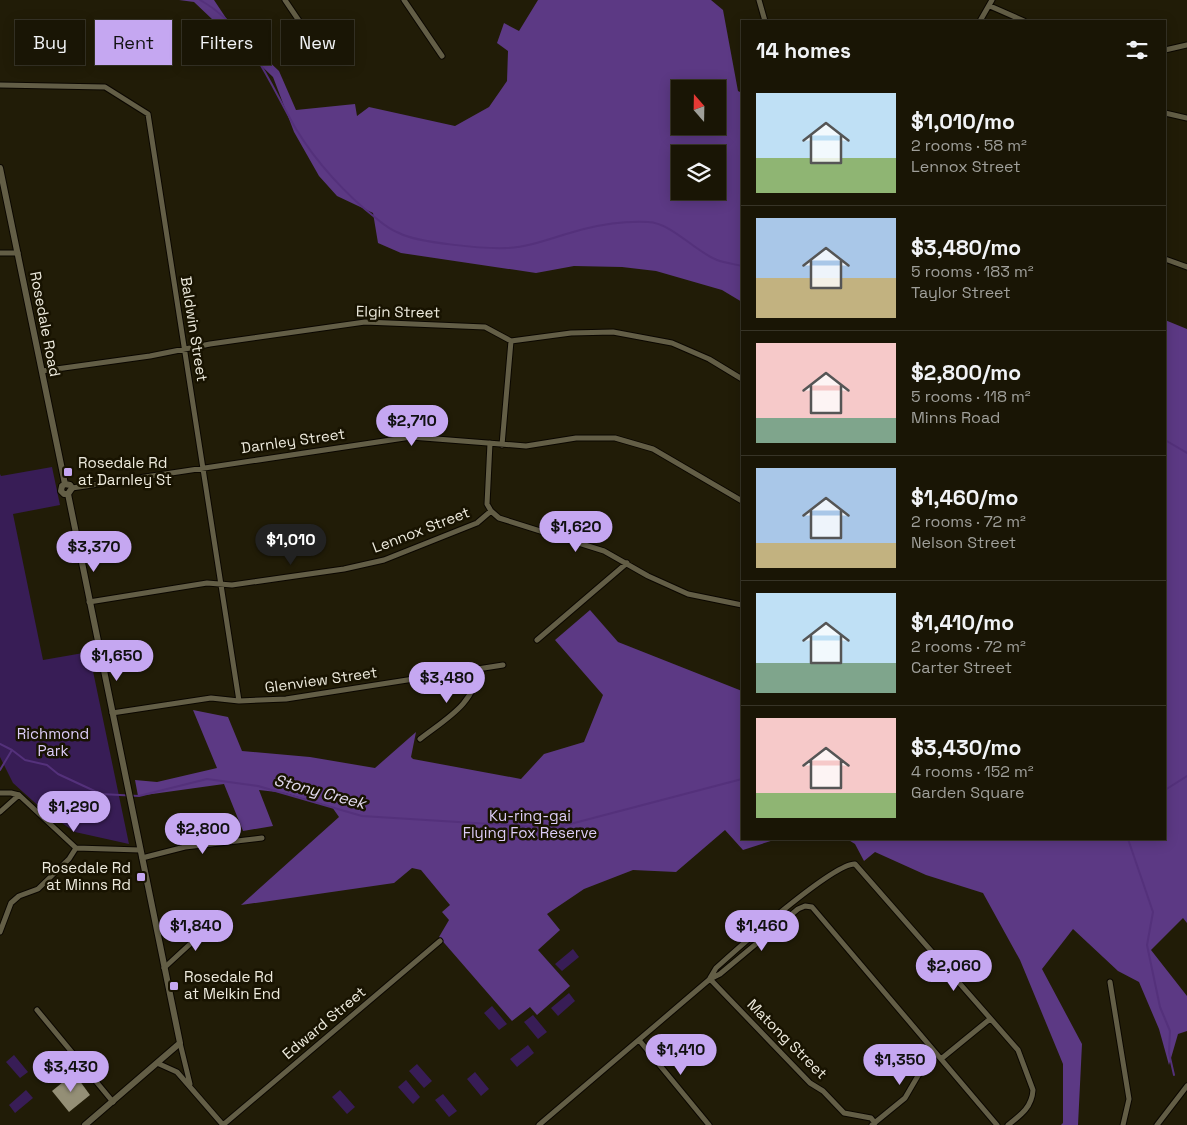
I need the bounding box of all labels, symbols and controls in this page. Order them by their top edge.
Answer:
chip: Buy [15,20,85,65]
chip: Rent [95,20,172,65]
chip: Filters [182,20,271,65]
chip: New [281,20,354,65]
icon: filters [1123,36,1151,64]
text: 14 homes [756,37,851,64]
north arrow [671,80,726,135]
map controls [671,80,726,200]
text: $1,010/mo [911,108,1015,135]
icon: home [796,113,856,173]
text: 2 rooms · 58 m² [911,135,1027,156]
button: layers [671,145,726,200]
text: Lennox Street [911,156,1021,177]
text: $3,480/mo [911,234,1021,261]
icon: home [796,238,856,298]
text: 5 rooms · 183 m² [911,261,1034,282]
street label: Rosedale Road [26,270,65,378]
street label: Baldwin Street [177,275,212,383]
text: Taylor Street [911,282,1011,303]
street label: Elgin Street [356,301,440,322]
text: $2,800/mo [911,359,1021,386]
icon: home [796,363,856,423]
text: 5 rooms · 118 m² [911,386,1031,407]
pin: $2,710 [371,404,453,447]
text: Minns Road [911,407,1000,428]
text: $2,710 [387,410,437,431]
street label: Darnley Street [240,424,346,457]
place label: Rosedale Rd at Darnley St [78,453,172,489]
marker: Rosedale Rd at Darnley St [62,466,74,478]
text: $1,460/mo [911,484,1018,511]
icon: home [796,488,856,548]
street label: Lennox Street [369,502,472,557]
pin: $1,620 [535,510,617,553]
text: 2 rooms · 72 m² [911,511,1026,532]
text: $1,620 [550,516,602,537]
pin: $1,010 [250,524,332,566]
text: $1,010 [266,529,316,550]
pin: $3,370 [53,530,135,573]
text: Nelson Street [911,532,1016,553]
text: $3,370 [67,536,121,557]
text: $1,410/mo [911,609,1014,636]
icon: home [796,613,856,673]
text: 2 rooms · 72 m² [911,636,1026,657]
pin: $1,650 [76,640,158,682]
text: $1,650 [91,645,143,666]
text: Carter Street [911,657,1012,678]
street label: Glenview Street [263,662,379,697]
pin: $3,480 [406,662,488,704]
text: $3,480 [420,667,474,688]
park label: Richmond Park [17,724,89,760]
text: $3,430/mo [911,734,1021,761]
icon: home [796,738,856,798]
text: 4 rooms · 152 m² [911,761,1034,782]
water label: Stony Creek [272,769,370,814]
text: Garden Square [911,782,1025,803]
pin: $1,290 [33,790,115,833]
text: $1,290 [48,796,100,817]
park label: Ku-ring-gai Flying Fox Reserve [463,806,597,842]
pin: $2,800 [162,812,244,855]
text: $2,800 [176,818,230,839]
place label: Rosedale Rd at Minns Rd [42,858,131,894]
marker: Rosedale Rd at Minns Rd [135,871,147,883]
pin: $1,840 [155,910,237,952]
pin: $1,460 [721,910,803,952]
text: $1,840 [170,915,222,936]
text: $1,460 [736,915,788,936]
pin: $2,060 [913,950,995,992]
text: $2,060 [927,955,981,976]
place label: Rosedale Rd at Melkin End [184,967,281,1003]
marker: Rosedale Rd at Melkin End [168,980,180,992]
street label: Edward Street [278,982,369,1063]
street label: Matong Street [743,995,831,1083]
pin: $1,410 [640,1034,722,1076]
text: $1,410 [657,1039,705,1060]
pin: $1,350 [859,1044,941,1086]
text: $1,350 [874,1049,926,1070]
pin: $3,430 [30,1050,112,1093]
text: $3,430 [44,1056,98,1077]

